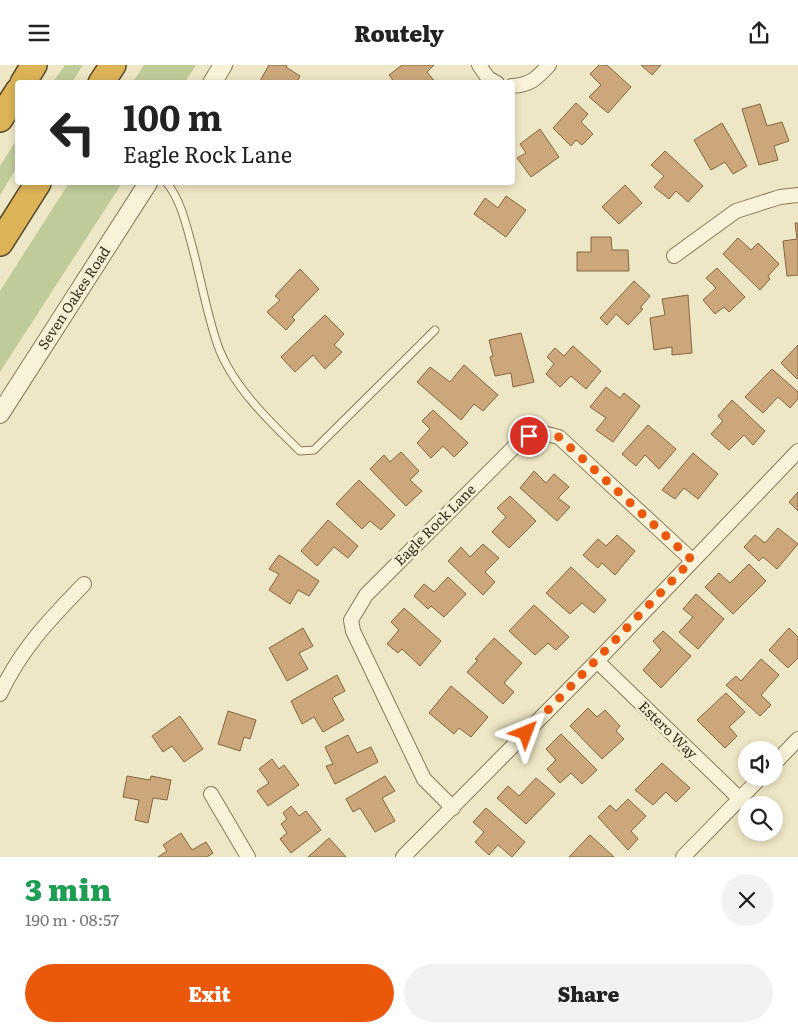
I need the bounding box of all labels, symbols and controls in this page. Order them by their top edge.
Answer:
text: Routely [354,16,444,49]
icon: menu [25,19,53,47]
icon: share [745,19,773,47]
text: 100 m [123,90,223,142]
icon: left [40,100,105,165]
text: Eagle Rock Lane [123,137,292,170]
street label: Seven Oakes Road [32,242,114,353]
pin [508,415,550,457]
icon: arrive [515,422,543,450]
street label: Eagle Rock Lane [389,479,479,569]
street label: Estero Way [635,696,703,763]
position arrow [499,706,551,758]
map controls [738,741,783,841]
button: sound [738,741,783,786]
button: search [738,796,783,841]
text: 3 min [25,866,111,910]
button: close [721,874,773,926]
text: 190 m · 08:57 [25,907,119,931]
button: Exit [25,964,394,1022]
button: Share [404,964,773,1022]

